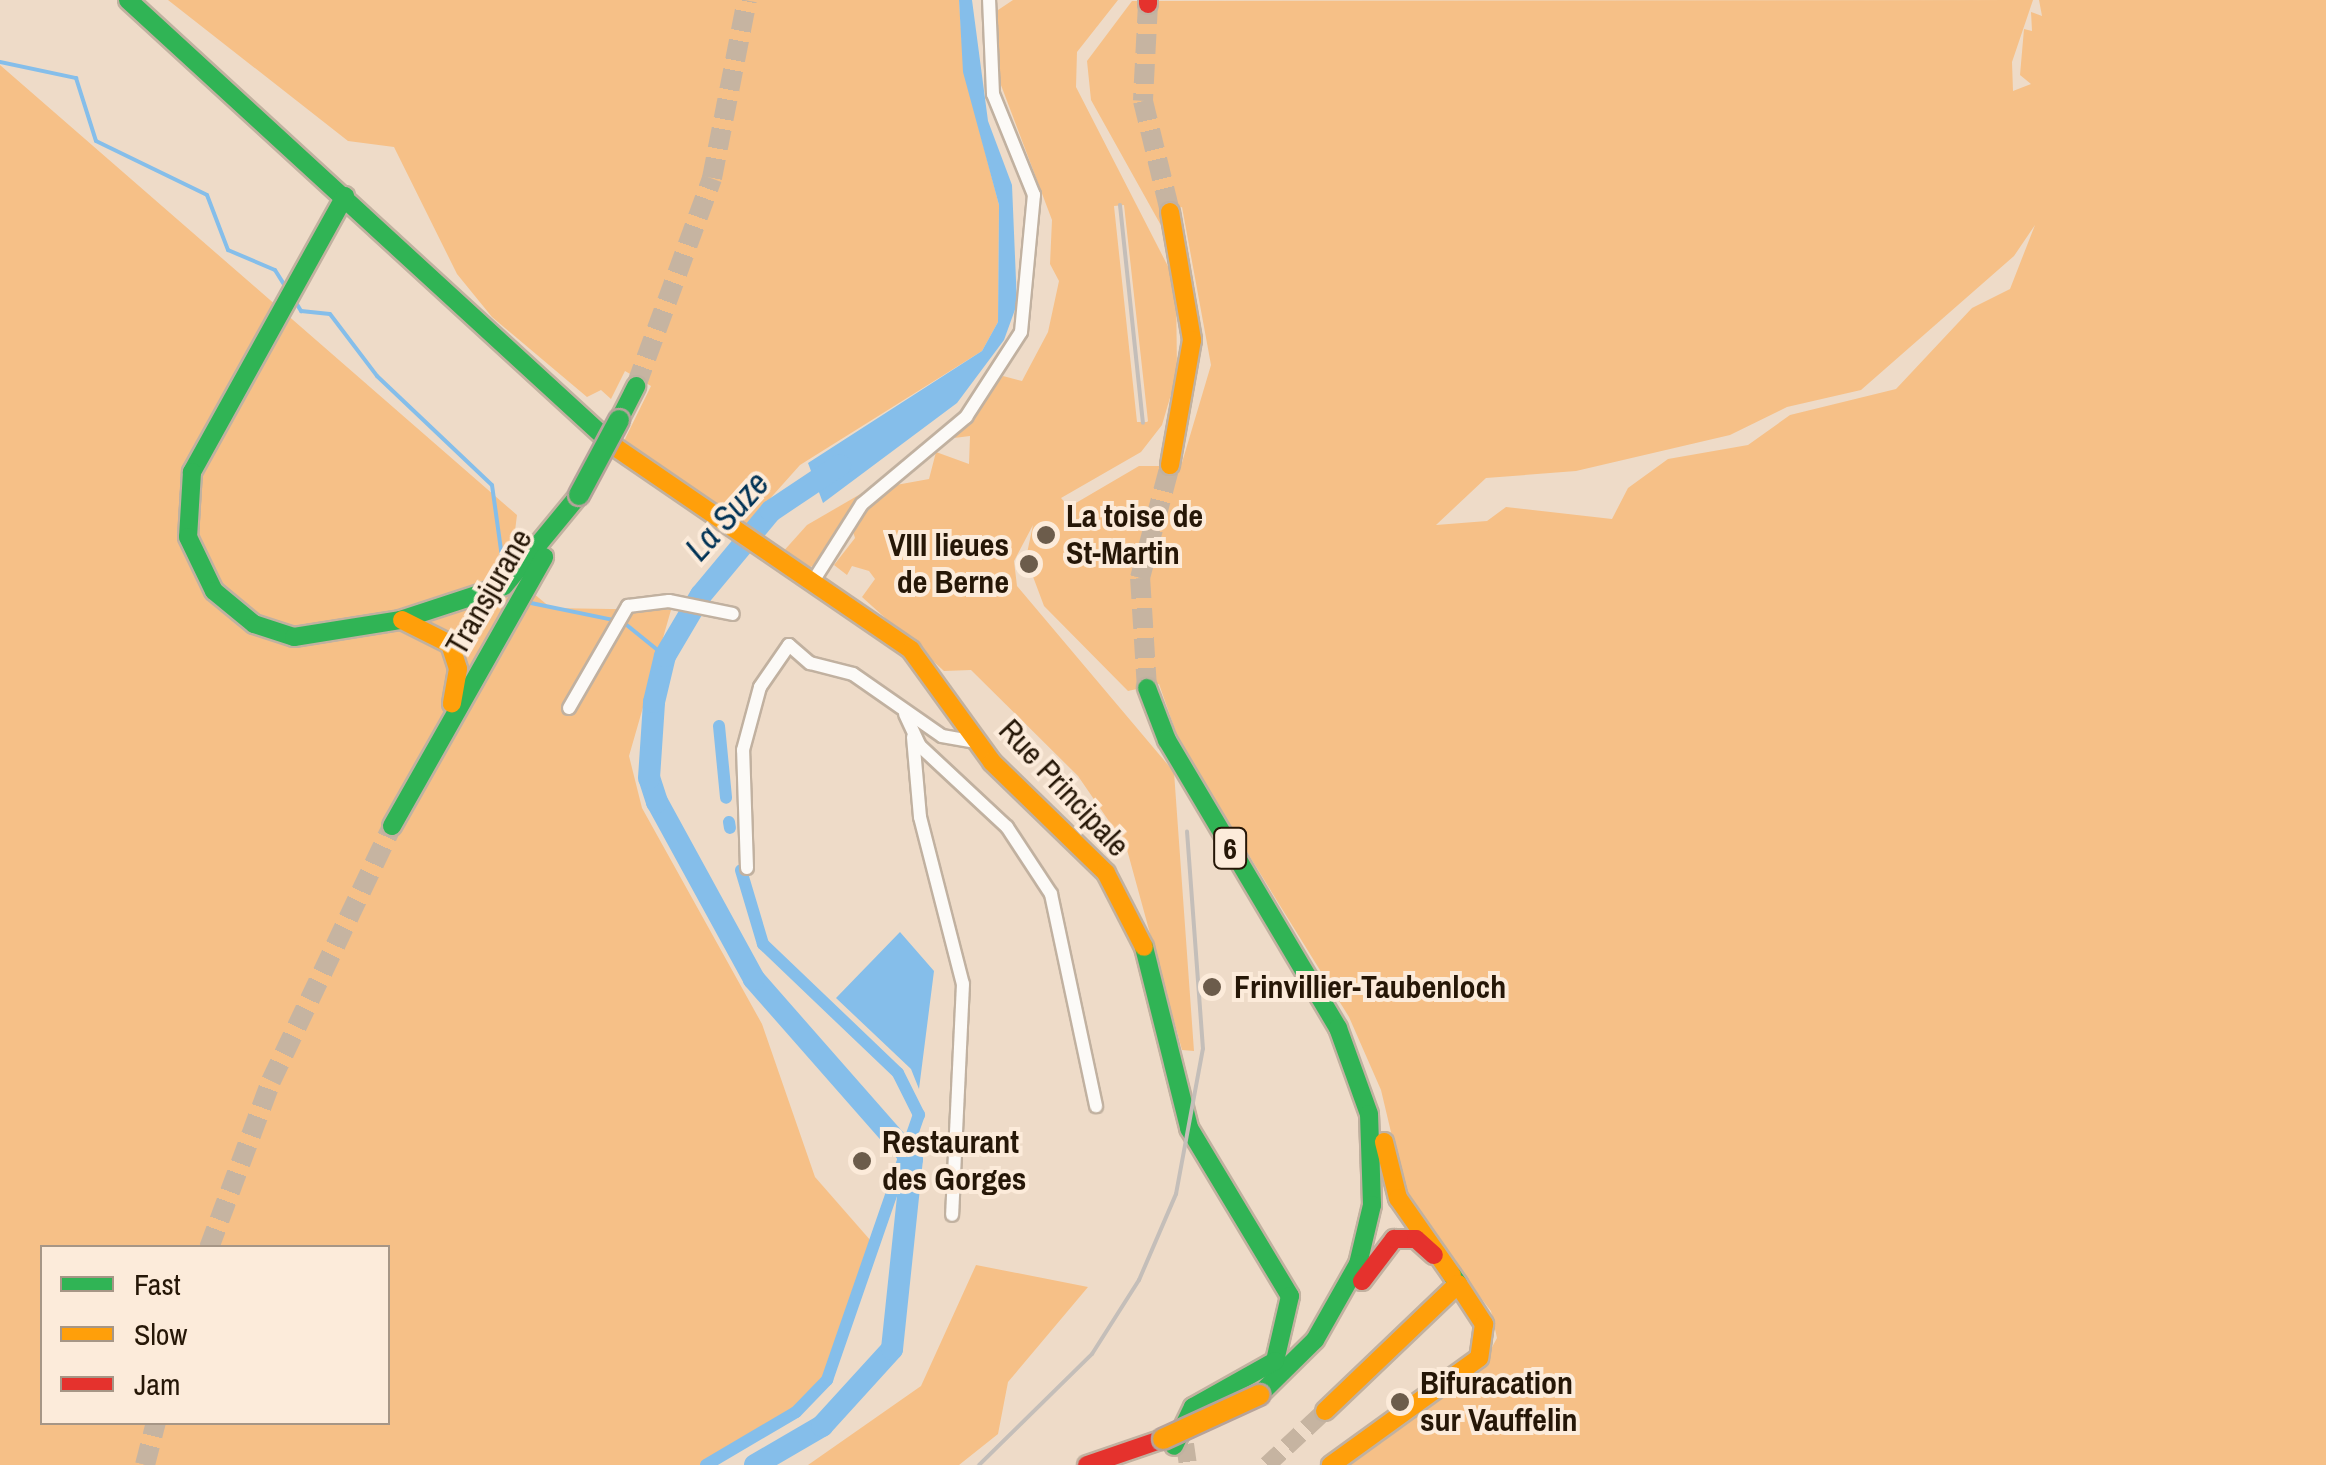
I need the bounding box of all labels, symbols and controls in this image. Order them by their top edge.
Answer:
water label: La Suze [676,463,778,569]
place label: La toise de St-Martin [1066,498,1203,573]
street label: Transjurane [438,522,540,662]
marker: La toise de St-Martin [1035,524,1057,546]
place label: VIII lieues de Berne [888,527,1009,602]
marker: VIII lieues de Berne [1018,553,1040,575]
street label: Rue Principale [991,711,1137,865]
road number: 6 [1212,823,1248,873]
place label: Frinvillier-Taubenloch [1234,968,1506,1006]
marker: Frinvillier-Taubenloch [1199,974,1225,1000]
place label: Restaurant des Gorges [882,1124,1026,1199]
marker: Restaurant des Gorges [851,1150,873,1172]
legend [40,1245,390,1425]
text: Fast [134,1264,181,1304]
text: Slow [134,1314,187,1354]
text: Jam [134,1364,180,1404]
place label: Bifuracation sur Vauffelin [1420,1365,1578,1440]
marker: Bifuracation sur Vauffelin [1389,1391,1411,1413]

